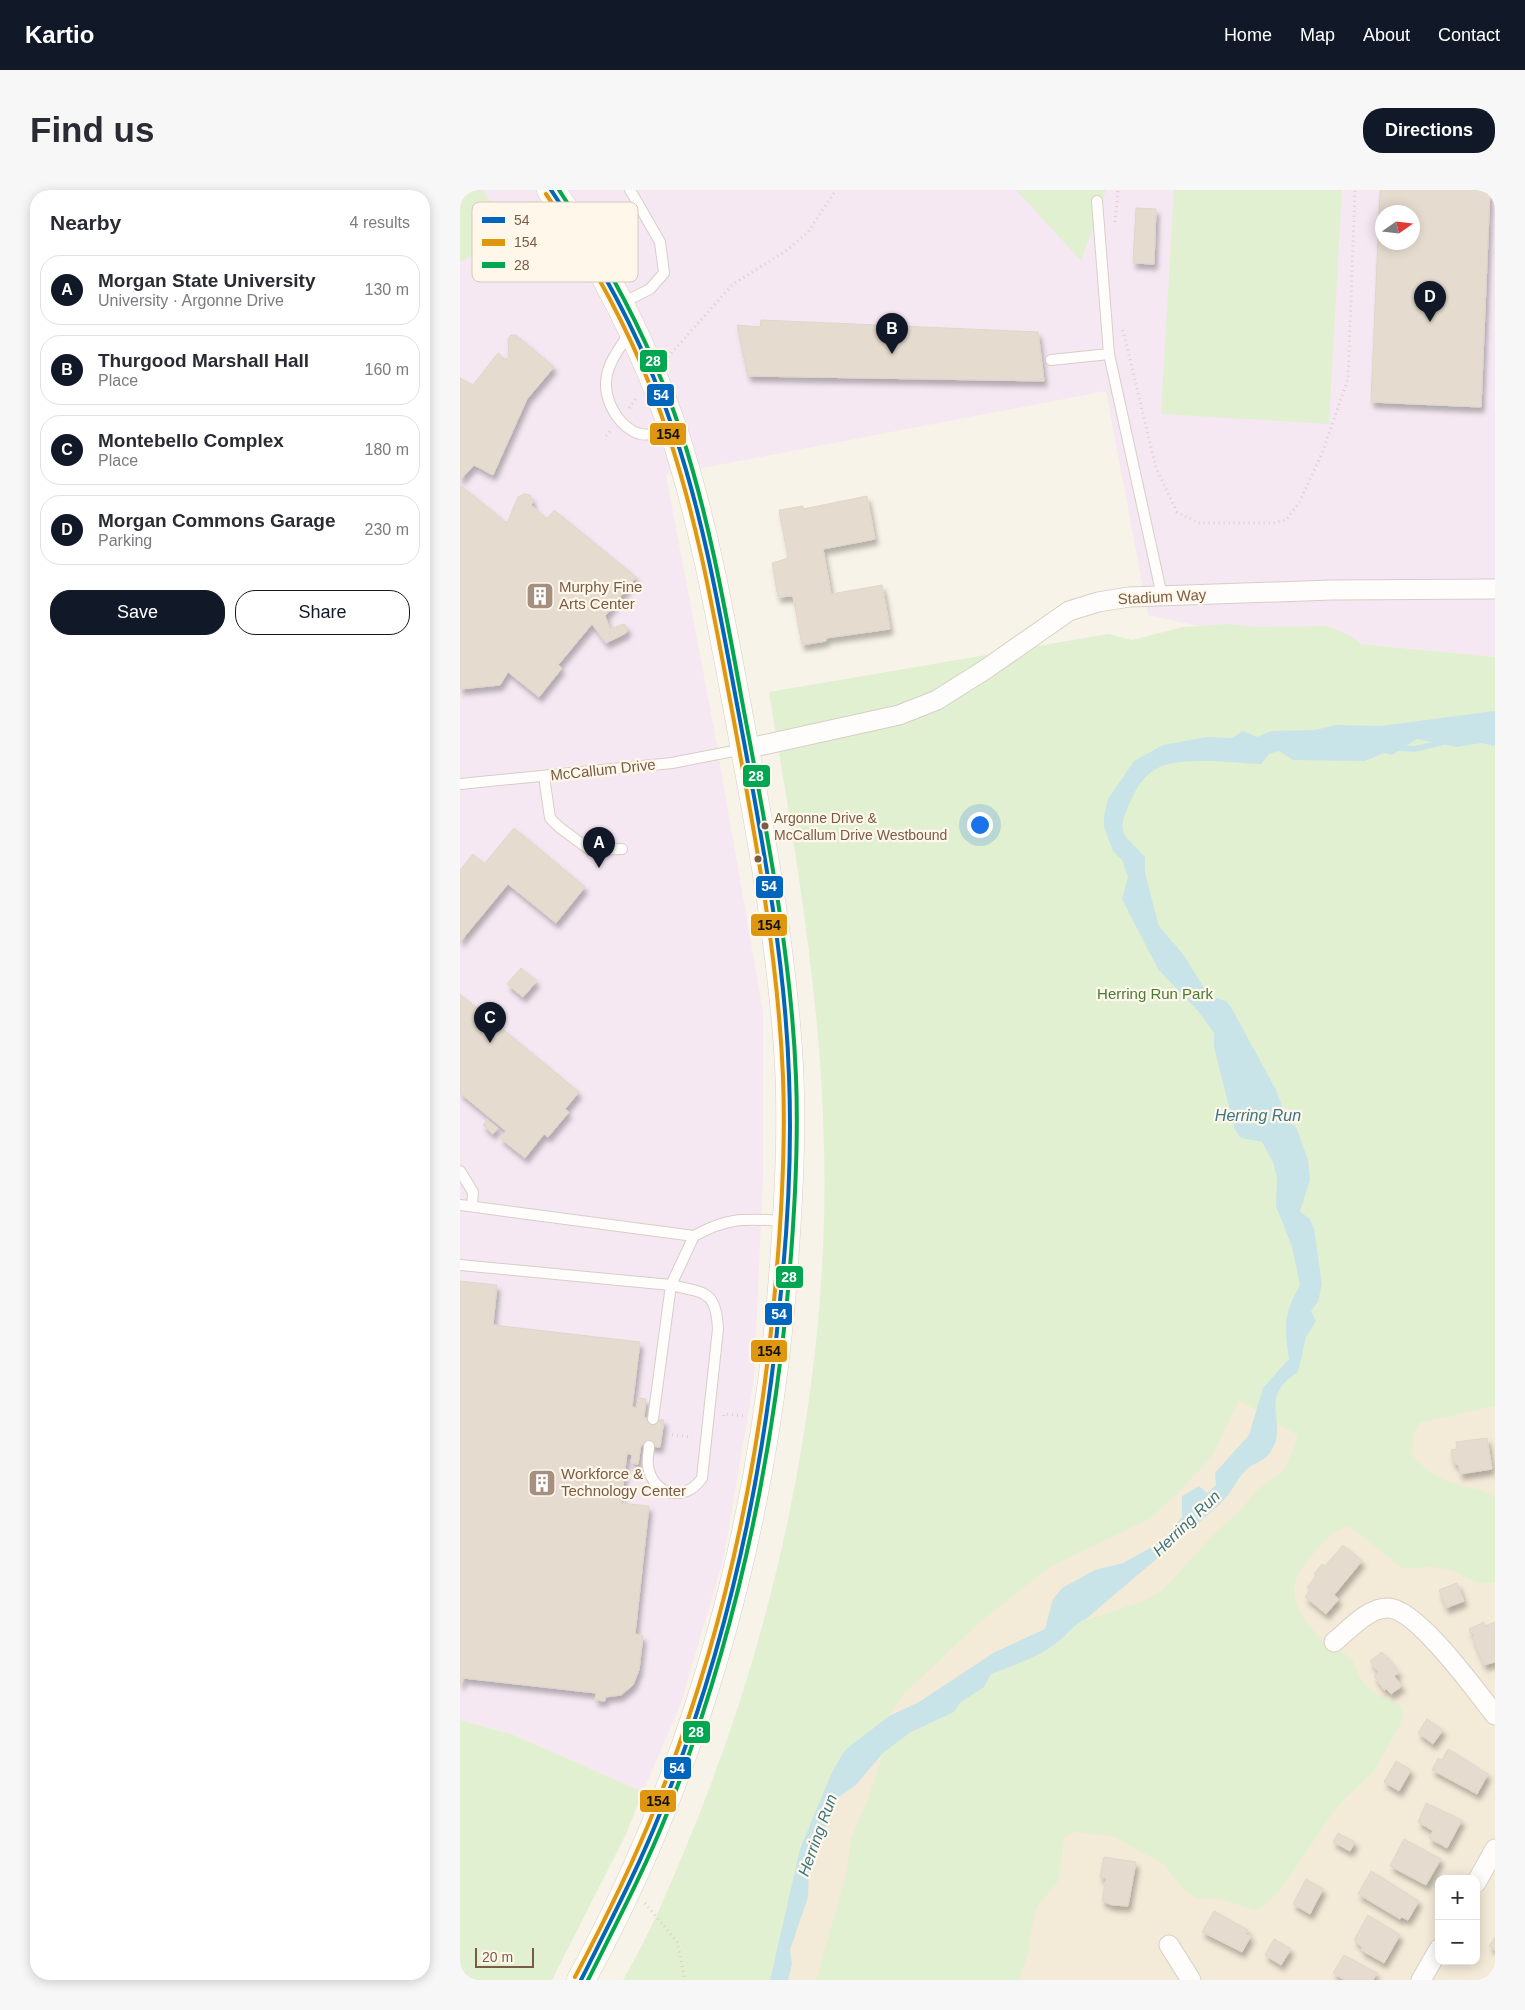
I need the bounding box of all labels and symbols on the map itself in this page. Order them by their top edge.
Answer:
legend [472,202,638,282]
north arrow [1375,205,1420,250]
text: 54 [514,212,530,228]
text: 154 [514,234,538,250]
text: 28 [514,257,530,273]
pin: D [1414,281,1446,322]
pin: B [876,313,908,354]
line badge: 28 [639,349,668,373]
text: 28 [645,353,661,369]
line badge: 54 [646,383,675,407]
text: 54 [653,387,669,403]
line badge: 154 [649,422,687,446]
text: 154 [656,426,680,442]
place label: Murphy Fine Arts Center [559,578,642,612]
building icon: Murphy Fine Arts Center [525,581,555,611]
street label: Stadium Way [1117,586,1207,607]
street label: McCallum Drive [549,756,656,783]
line badge: 28 [742,764,771,788]
text: 28 [748,768,764,784]
place label: Argonne Drive & McCallum Drive Westbound [774,810,947,843]
your location [967,812,993,838]
marker: Argonne Drive & McCallum Drive Westbound [760,821,770,831]
pin: A [583,827,615,868]
unlabelled marker [753,854,763,864]
line badge: 54 [755,875,784,899]
text: 54 [761,878,777,894]
line badge: 154 [750,913,788,937]
text: 154 [757,917,781,933]
park label: Herring Run Park [1097,985,1213,1002]
pin: C [474,1002,506,1043]
water label: Herring Run [1215,1107,1301,1124]
line badge: 28 [775,1265,804,1289]
text: 28 [781,1269,797,1285]
line badge: 54 [764,1302,793,1326]
text: 54 [771,1306,787,1322]
line badge: 154 [750,1339,788,1363]
text: 154 [757,1343,781,1359]
place label: Workforce & Technology Center [561,1465,686,1499]
building icon: Workforce & Technology Center [527,1468,557,1498]
water label: Herring Run [1149,1487,1223,1559]
line badge: 28 [682,1720,711,1744]
text: 28 [688,1724,704,1740]
line badge: 54 [663,1756,692,1780]
text: 54 [669,1760,685,1776]
line badge: 154 [639,1789,677,1813]
water label: Herring Run [795,1792,840,1879]
text: 154 [646,1793,670,1809]
scale bar [475,1945,534,1968]

